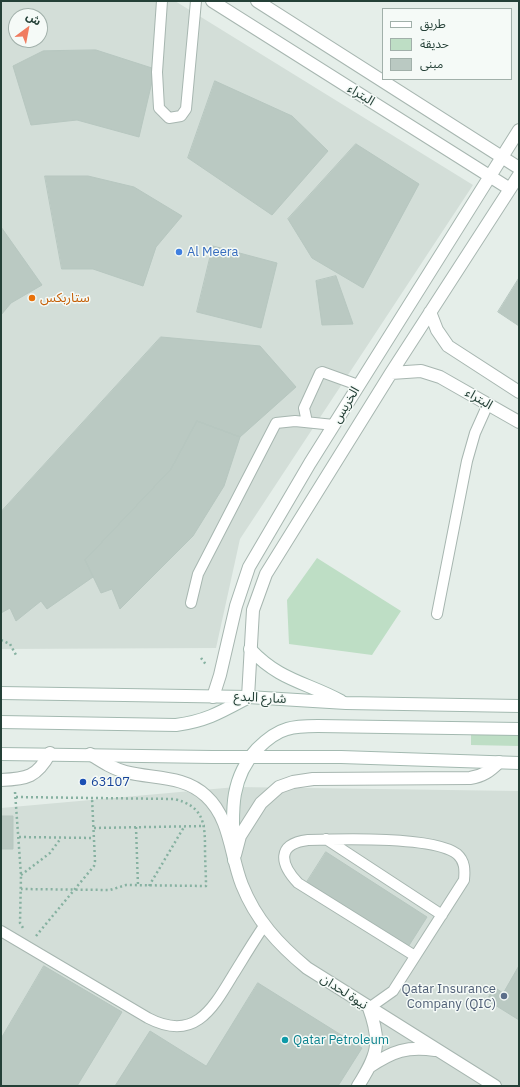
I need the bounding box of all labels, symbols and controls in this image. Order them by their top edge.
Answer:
north arrow [8,8,48,48]
legend [382,8,512,80]
text: ش [24,9,44,29]
text: طريق [420,16,446,31]
text: حديقة [420,36,449,51]
text: مبنى [420,56,443,71]
street label: البتراء [345,81,377,109]
place label: Al Meera [187,244,238,260]
marker: Al Meera [174,247,184,257]
place label: ستاربكس [40,290,90,306]
marker: ستاربكس [27,293,37,303]
street label: الخريس [329,384,363,426]
street label: البتراء [463,385,495,413]
street label: شارع البدع [233,689,287,707]
place label: 63107 [91,774,130,790]
marker: 63107 [78,777,88,787]
street label: نيوة لحدان [317,971,371,1013]
place label: Qatar Insurance Company (QIC) [402,981,496,1012]
marker: Qatar Insurance Company (QIC) [499,991,509,1001]
place label: Qatar Petroleum [293,1032,389,1048]
marker: Qatar Petroleum [280,1035,290,1045]

